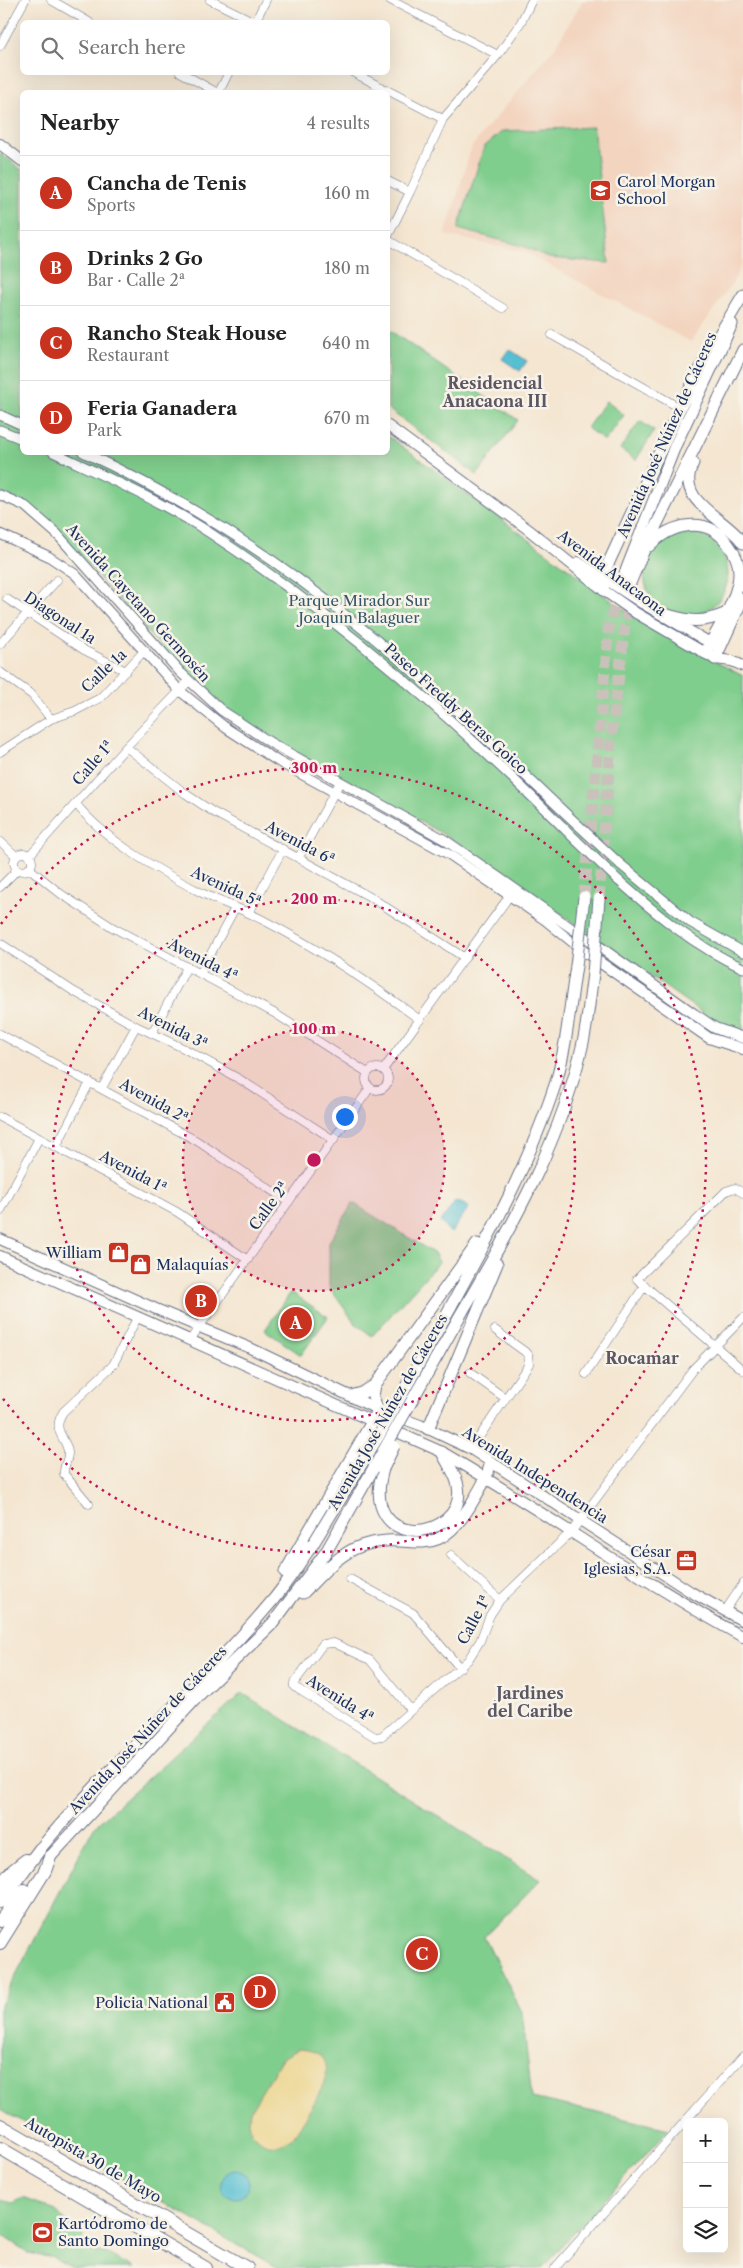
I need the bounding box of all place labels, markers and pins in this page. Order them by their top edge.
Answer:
place label: Carol Morgan School [617,172,716,208]
school or university icon: Carol Morgan School [589,179,613,203]
centre of rings [305,1151,323,1169]
shop icon: William [106,1241,130,1265]
place label: William [45,1243,102,1262]
shop icon: Malaquías [128,1253,152,1277]
place label: Malaquías [156,1255,229,1274]
pin: B [185,1282,217,1320]
pin: A [280,1304,312,1342]
place label: César Iglesias, S.A. [583,1542,672,1578]
office icon: César Iglesias, S.A. [675,1549,699,1573]
pin: C [406,1935,438,1973]
pin: D [244,1973,276,2011]
public building icon: Policia National [212,1991,236,2015]
place label: Policia National [95,1993,209,2012]
place label: Kartódromo de Santo Domingo [58,2214,169,2250]
sports icon: Kartódromo de Santo Domingo [30,2221,54,2245]

